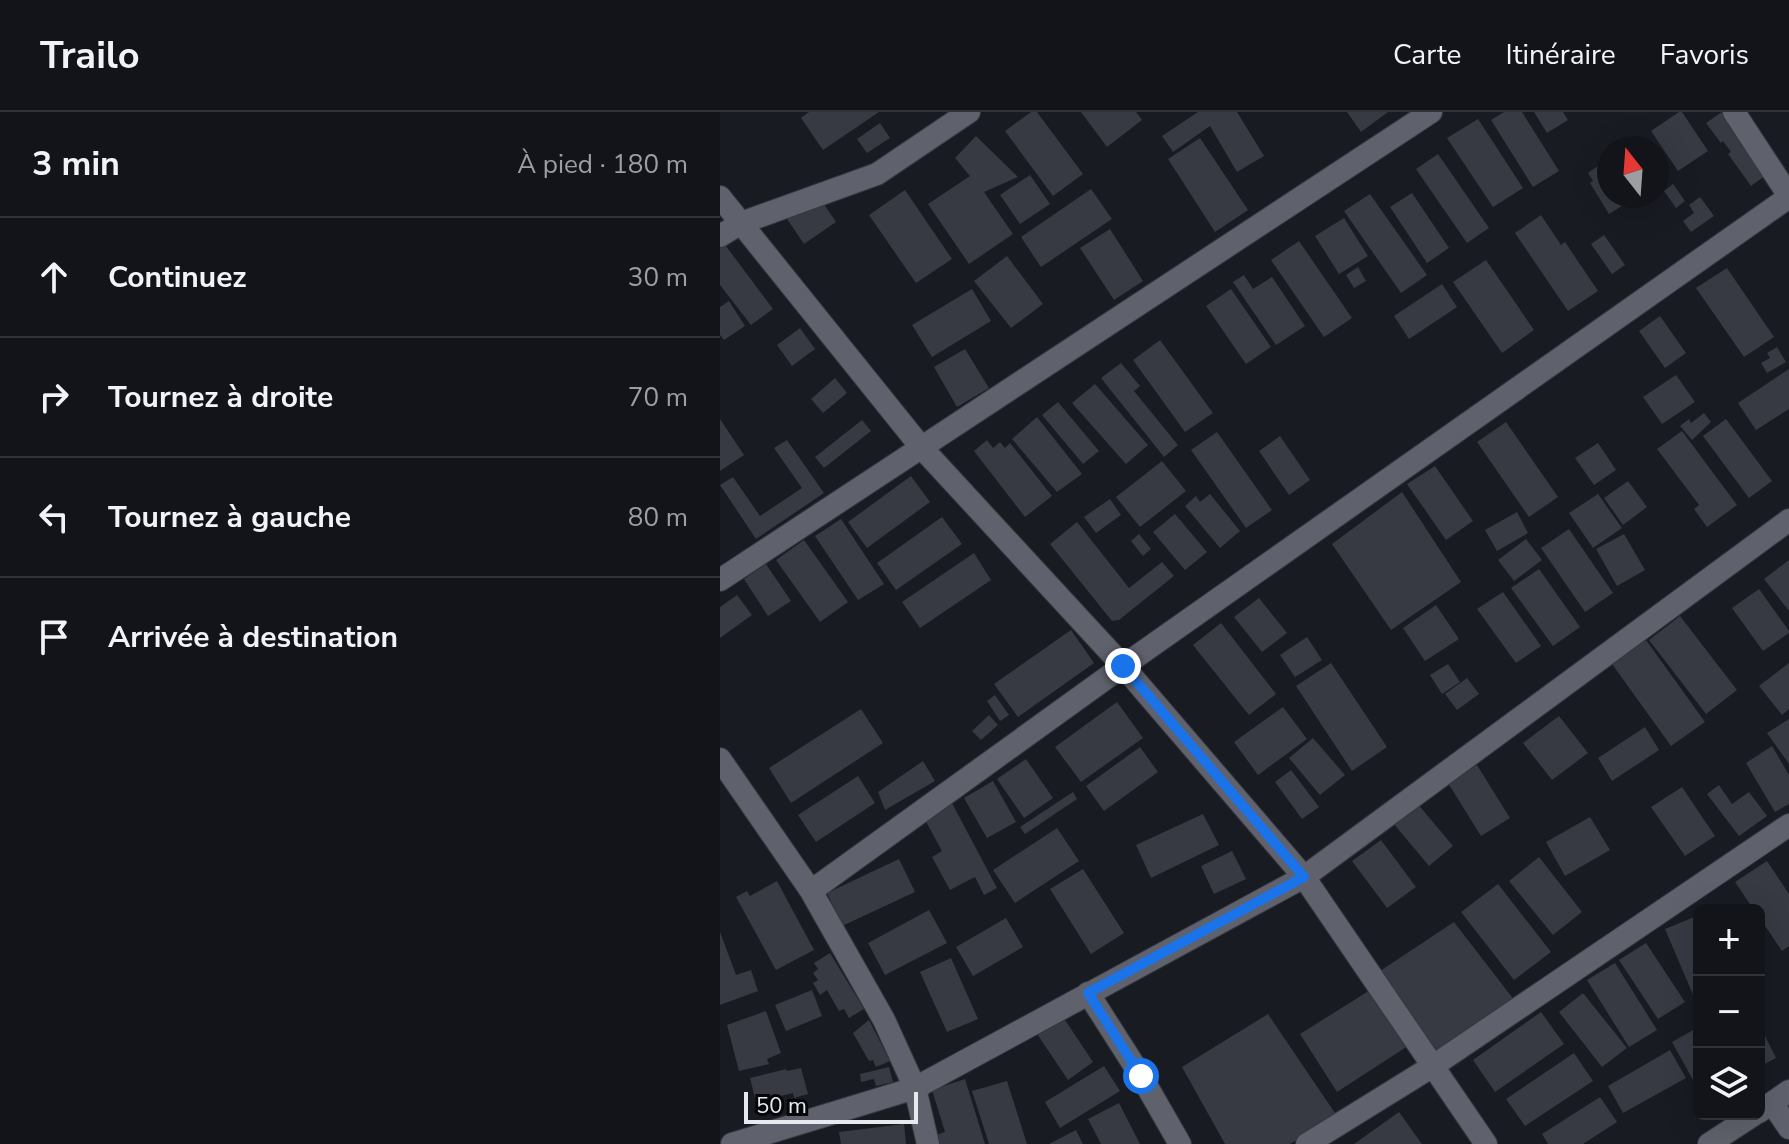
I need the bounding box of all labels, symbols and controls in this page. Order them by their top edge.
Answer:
text: Trailo [40,30,140,81]
text: Carte [1393,36,1462,74]
text: Itinéraire [1506,36,1616,74]
text: Favoris [1660,36,1749,74]
north arrow [1597,136,1669,208]
text: 3 min [32,141,120,187]
text: À pied · 180 m [517,147,688,182]
icon: ahead [32,255,76,299]
text: Continuez [108,257,247,298]
text: 30 m [628,260,688,295]
icon: right [32,375,76,419]
text: Tournez à droite [108,377,333,418]
text: 70 m [628,380,688,415]
icon: left [32,495,76,539]
text: Tournez à gauche [108,497,351,538]
text: 80 m [628,500,688,535]
icon: arrive [32,615,76,659]
text: Arrivée à destination [108,617,398,658]
route end [1105,648,1141,684]
map controls [1693,904,1765,1120]
button: + [1693,904,1765,976]
button: − [1693,976,1765,1048]
button: layers [1693,1048,1765,1120]
route start [1123,1058,1159,1094]
scale bar [744,1088,918,1124]
text: 50 m [756,1091,807,1121]

